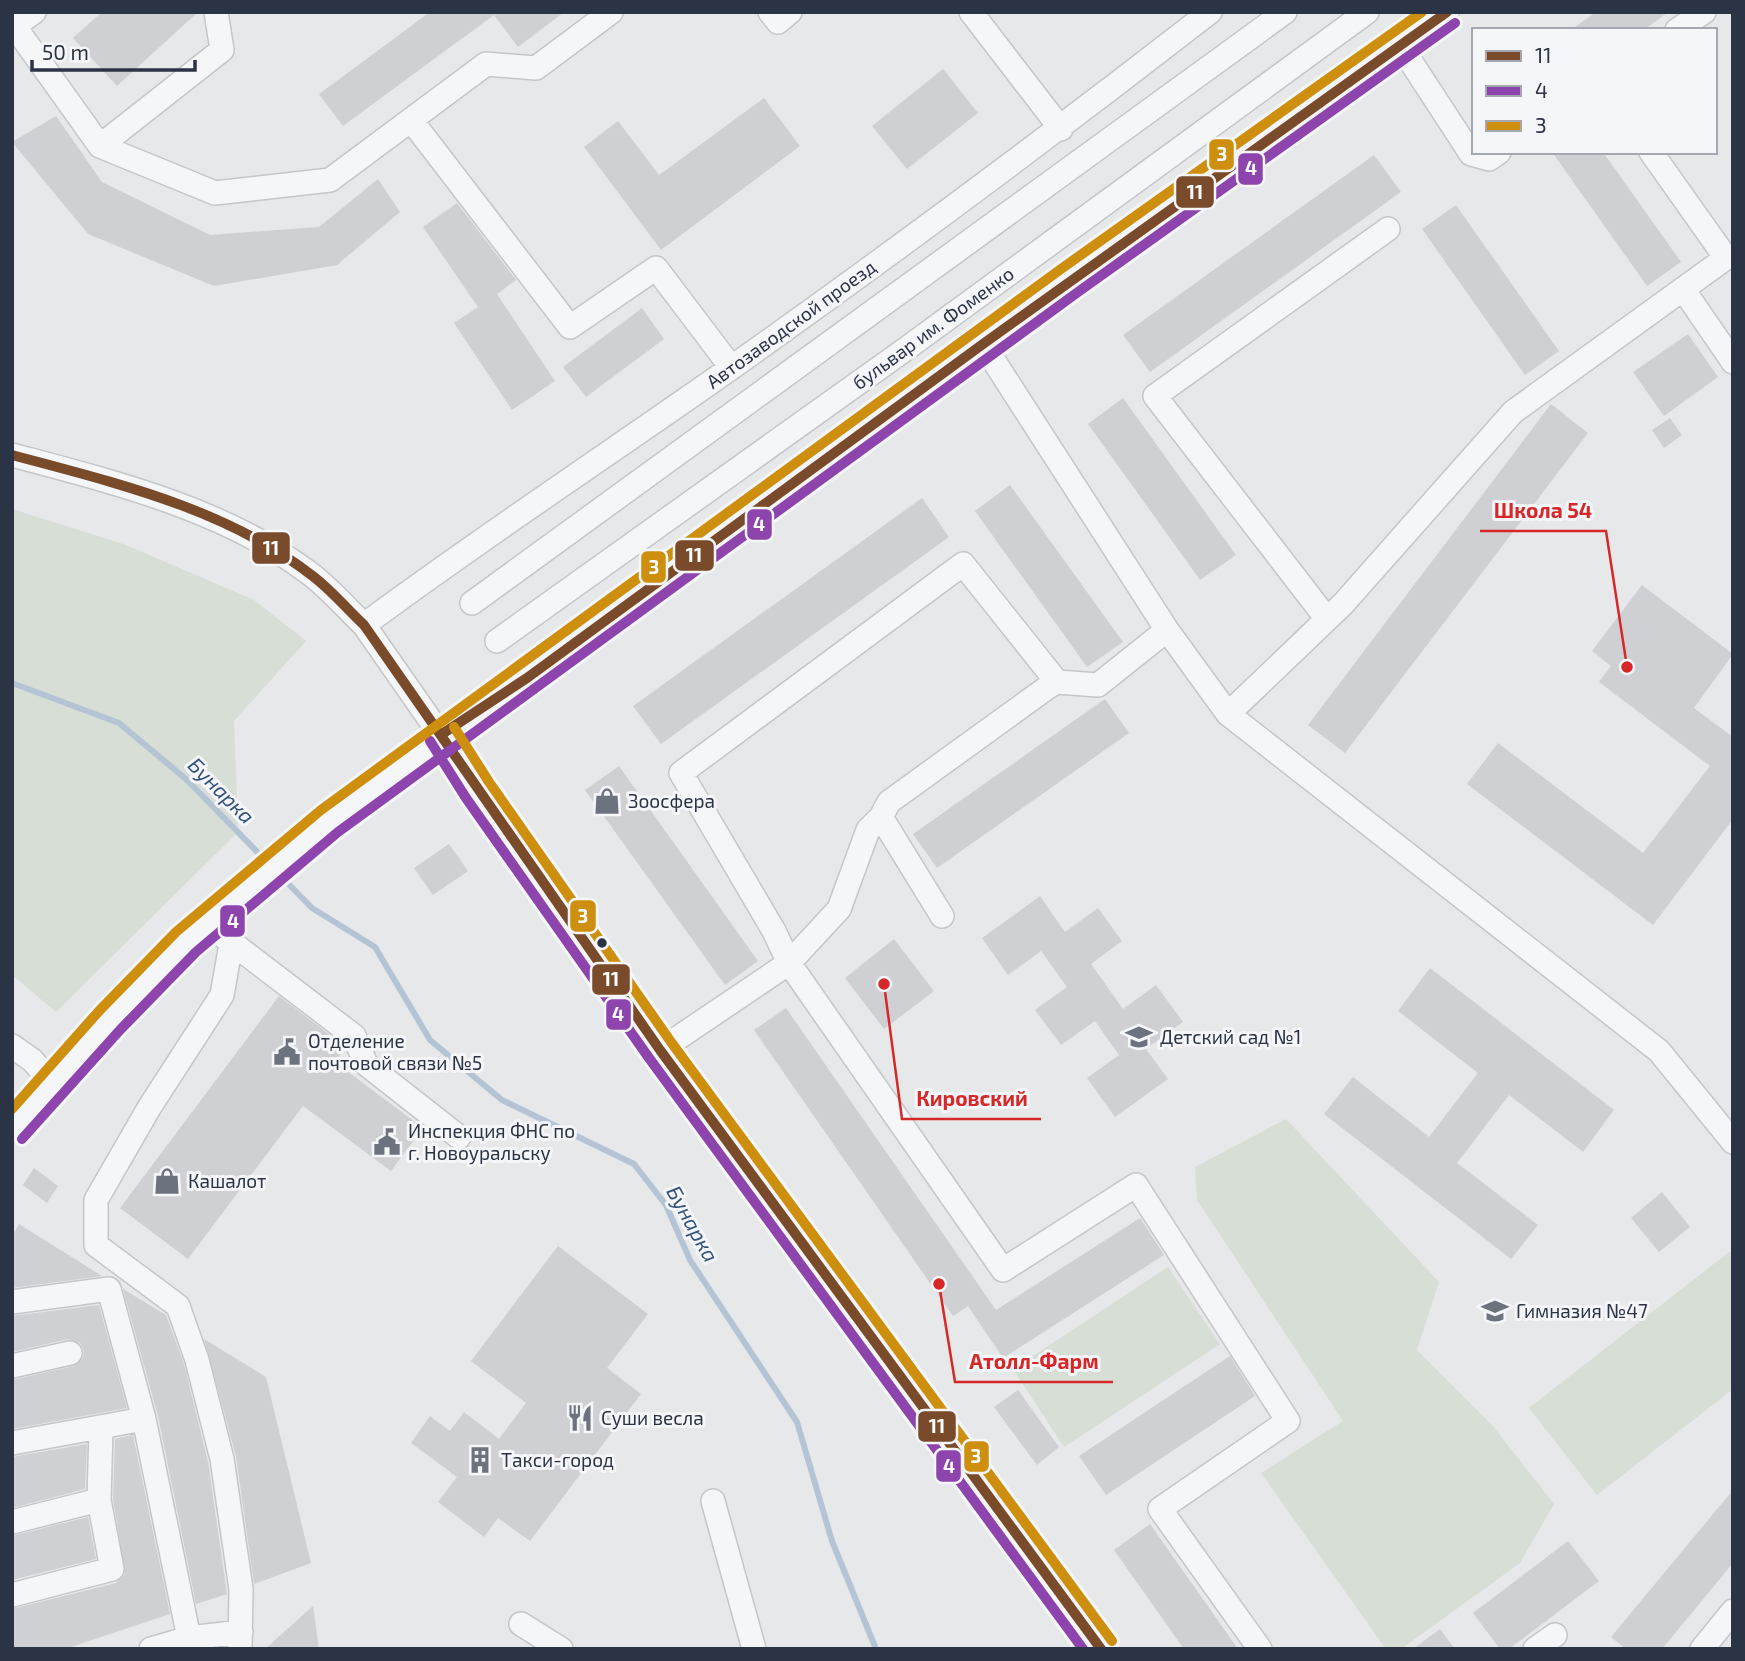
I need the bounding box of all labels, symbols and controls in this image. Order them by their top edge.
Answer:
scale bar [32,28,194,72]
legend [1472,28,1717,154]
text: 50 m [42,39,89,64]
text: 11 [1535,42,1552,67]
text: 4 [1535,77,1548,102]
text: 3 [1535,112,1547,137]
line badge: 3 [1208,138,1235,171]
text: 3 [1217,142,1227,165]
line badge: 4 [1237,152,1264,186]
text: 4 [1245,156,1257,179]
line badge: 11 [1175,175,1215,209]
text: 11 [1187,180,1203,203]
street label: Автозаводской проезд [702,254,880,393]
street label: бульвар им. Фоменко [848,261,1018,395]
callout: Школа 54 [1480,489,1606,531]
text: Школа 54 [1494,497,1592,522]
line badge: 4 [746,508,773,541]
text: 4 [753,512,765,535]
line badge: 11 [251,531,291,565]
text: 11 [263,536,279,559]
line badge: 11 [674,539,715,572]
text: 11 [686,543,702,566]
line badge: 3 [640,550,667,584]
text: 3 [649,555,659,578]
water label: Бунарка [184,752,260,828]
shop icon: Зоосфера [592,786,622,816]
place label: Зоосфера [628,789,715,812]
line badge: 3 [569,899,597,933]
line badge: 4 [219,904,246,938]
text: 3 [578,904,588,927]
text: 4 [227,909,239,932]
unlabelled marker [595,936,609,950]
line badge: 11 [591,963,631,996]
text: 11 [603,967,619,990]
line badge: 4 [605,998,632,1031]
text: 4 [612,1002,624,1025]
school or university icon: Детский сад №1 [1124,1022,1154,1052]
place label: Детский сад №1 [1160,1025,1301,1048]
place label: Отделение почтовой связи №5 [308,1029,482,1074]
public building icon: Отделение почтовой связи №5 [272,1037,302,1067]
callout: Кировский [902,1077,1041,1119]
text: Кировский [916,1085,1028,1110]
place label: Инспекция ФНС по г. Новоуральску [408,1119,575,1165]
public building icon: Инспекция ФНС по г. Новоуральску [372,1127,402,1157]
shop icon: Кашалот [152,1166,182,1196]
place label: Кашалот [188,1169,266,1192]
water label: Бунарка [662,1181,724,1266]
school or university icon: Гимназия №47 [1480,1296,1510,1326]
place label: Гимназия №47 [1516,1299,1648,1322]
callout: Атолл-Фарм [955,1340,1113,1382]
text: Атолл-Фарм [969,1348,1099,1373]
restaurant icon: Суши весла [565,1403,595,1433]
place label: Суши весла [601,1406,704,1430]
line badge: 11 [917,1410,957,1443]
text: 11 [929,1414,945,1437]
line badge: 3 [963,1440,990,1473]
text: 3 [971,1444,981,1467]
building icon: Такси-город [465,1445,495,1475]
place label: Такси-город [501,1448,614,1471]
line badge: 4 [935,1449,962,1483]
text: 4 [943,1454,955,1477]

